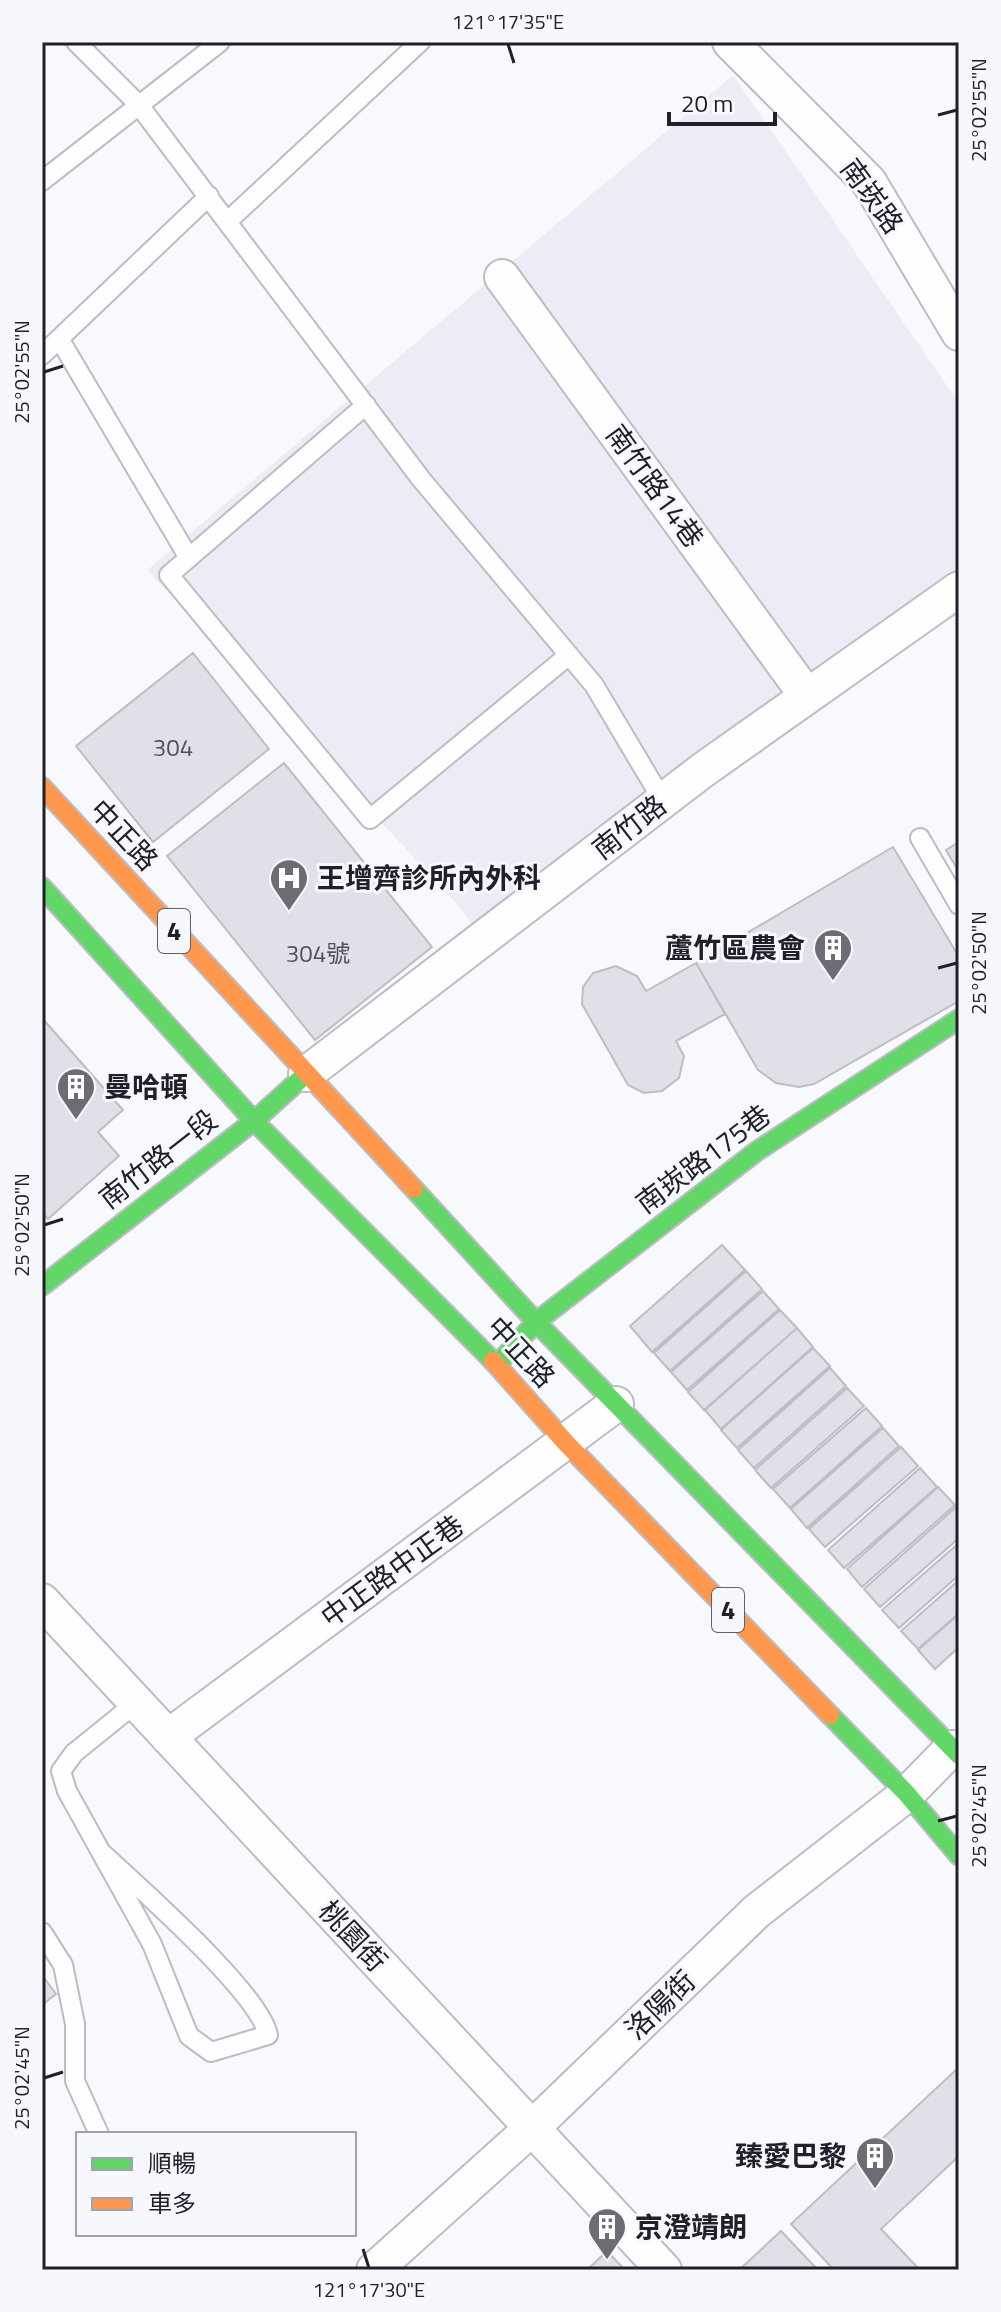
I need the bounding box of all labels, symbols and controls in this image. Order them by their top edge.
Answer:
text: 121°17'35"E [452,6,564,37]
text: 25°02'55"N [963,58,994,162]
scale bar [669,76,775,126]
text: 20 m [681,85,733,121]
street label: 南崁路 [830,149,914,242]
text: 25°02'55"N [6,320,37,424]
street label: 南竹路14巷 [596,415,715,556]
house number: 304 [153,729,193,765]
street label: 南竹路 [582,784,675,869]
street label: 中正路 [80,789,169,880]
place label: 王增齊診所內外科 [317,856,541,899]
hospital icon: 王增齊診所內外科 [268,857,310,912]
road number: 4 [158,909,190,953]
text: 25°02'50"N [963,911,994,1015]
place label: 蘆竹區農會 [665,926,805,969]
building icon: 蘆竹區農會 [812,927,854,982]
house number: 304號 [286,935,350,971]
place label: 曼哈頓 [104,1065,188,1108]
building icon: 曼哈頓 [55,1066,97,1121]
street label: 南崁路175巷 [626,1094,779,1224]
street label: 南竹路一段 [89,1099,226,1219]
text: 25°02'50"N [6,1173,37,1277]
street label: 中正路 [477,1306,566,1397]
street label: 中正路中正巷 [311,1504,472,1637]
road number: 4 [712,1588,744,1632]
text: 25°02'45"N [963,1764,994,1868]
street label: 桃園街 [309,1890,398,1981]
street label: 洛陽街 [614,1960,705,2049]
text: 25°02'45"N [6,2026,37,2130]
legend [76,2132,356,2236]
place label: 臻愛巴黎 [735,2134,847,2177]
building icon: 臻愛巴黎 [854,2135,896,2190]
text: 順暢 [148,2145,196,2181]
text: 車多 [148,2185,196,2221]
place label: 京澄靖朗 [635,2205,747,2248]
building icon: 京澄靖朗 [586,2206,628,2261]
text: 121°17'30"E [313,2274,425,2305]

